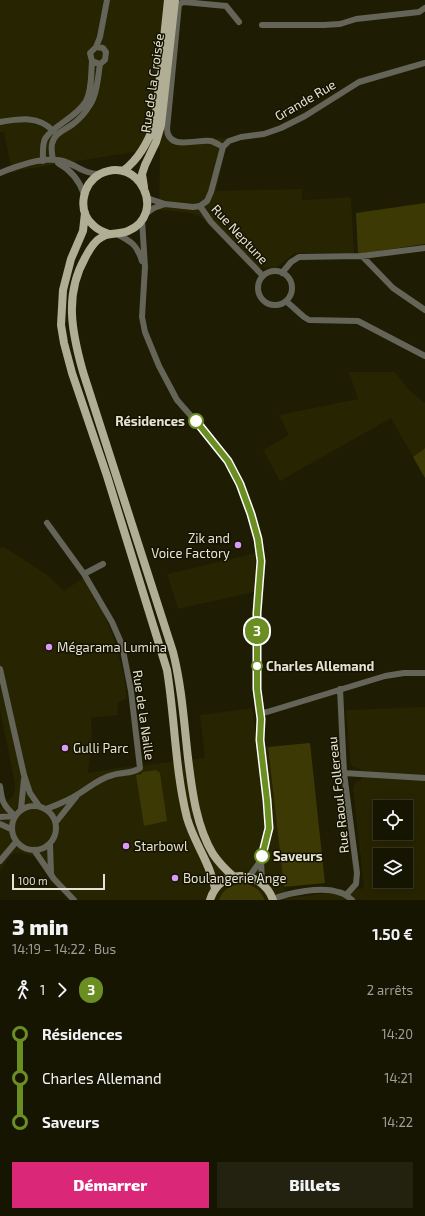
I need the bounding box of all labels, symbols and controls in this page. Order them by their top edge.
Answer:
street label: Rue de la Croisée [137,32,167,134]
street label: Grande Rue [272,76,338,124]
street label: Rue Neptune [208,201,272,267]
place label: Résidences [115,413,185,429]
marker: Résidences [188,413,204,429]
place label: Zik and Voice Factory [151,530,230,561]
marker: Zik and Voice Factory [233,540,243,550]
line badge: 3 [244,618,270,644]
text: 3 [253,622,261,639]
place label: Mégarama Lumina [57,639,167,655]
marker: Mégarama Lumina [44,642,54,652]
place label: Charles Allemand [266,658,374,674]
marker: Charles Allemand [251,660,263,672]
street label: Rue de la Naille [130,669,158,761]
street label: Rue Raoul Follereau [324,736,352,854]
place label: Gulli Parc [73,740,129,756]
marker: Gulli Parc [60,743,70,753]
map controls [373,800,413,888]
button: locate [373,800,413,840]
place label: Starbowl [134,838,188,854]
marker: Starbowl [121,841,131,851]
marker: Saveurs [254,848,270,864]
place label: Saveurs [273,848,323,864]
button: layers [373,848,413,888]
place label: Boulangerie Ange [183,870,286,886]
scale bar [12,872,105,891]
marker: Boulangerie Ange [170,873,180,883]
text: 100 m [18,874,48,887]
text: 3 min [12,913,69,939]
text: 1.50 € [372,925,413,943]
text: 14:19 – 14:22 · Bus [12,941,116,957]
icon: walk [12,979,34,1001]
icon: forward [51,979,73,1001]
text: 3 [87,981,95,998]
text: 1 [40,982,45,998]
text: 2 arrêts [367,982,413,998]
text: Résidences [42,1025,123,1043]
text: 14:20 [382,1026,413,1042]
text: Charles Allemand [42,1069,162,1087]
text: 14:21 [384,1070,413,1086]
text: Saveurs [42,1113,99,1131]
text: 14:22 [382,1114,413,1130]
button: Démarrer [12,1162,209,1208]
button: Billets [217,1162,413,1208]

